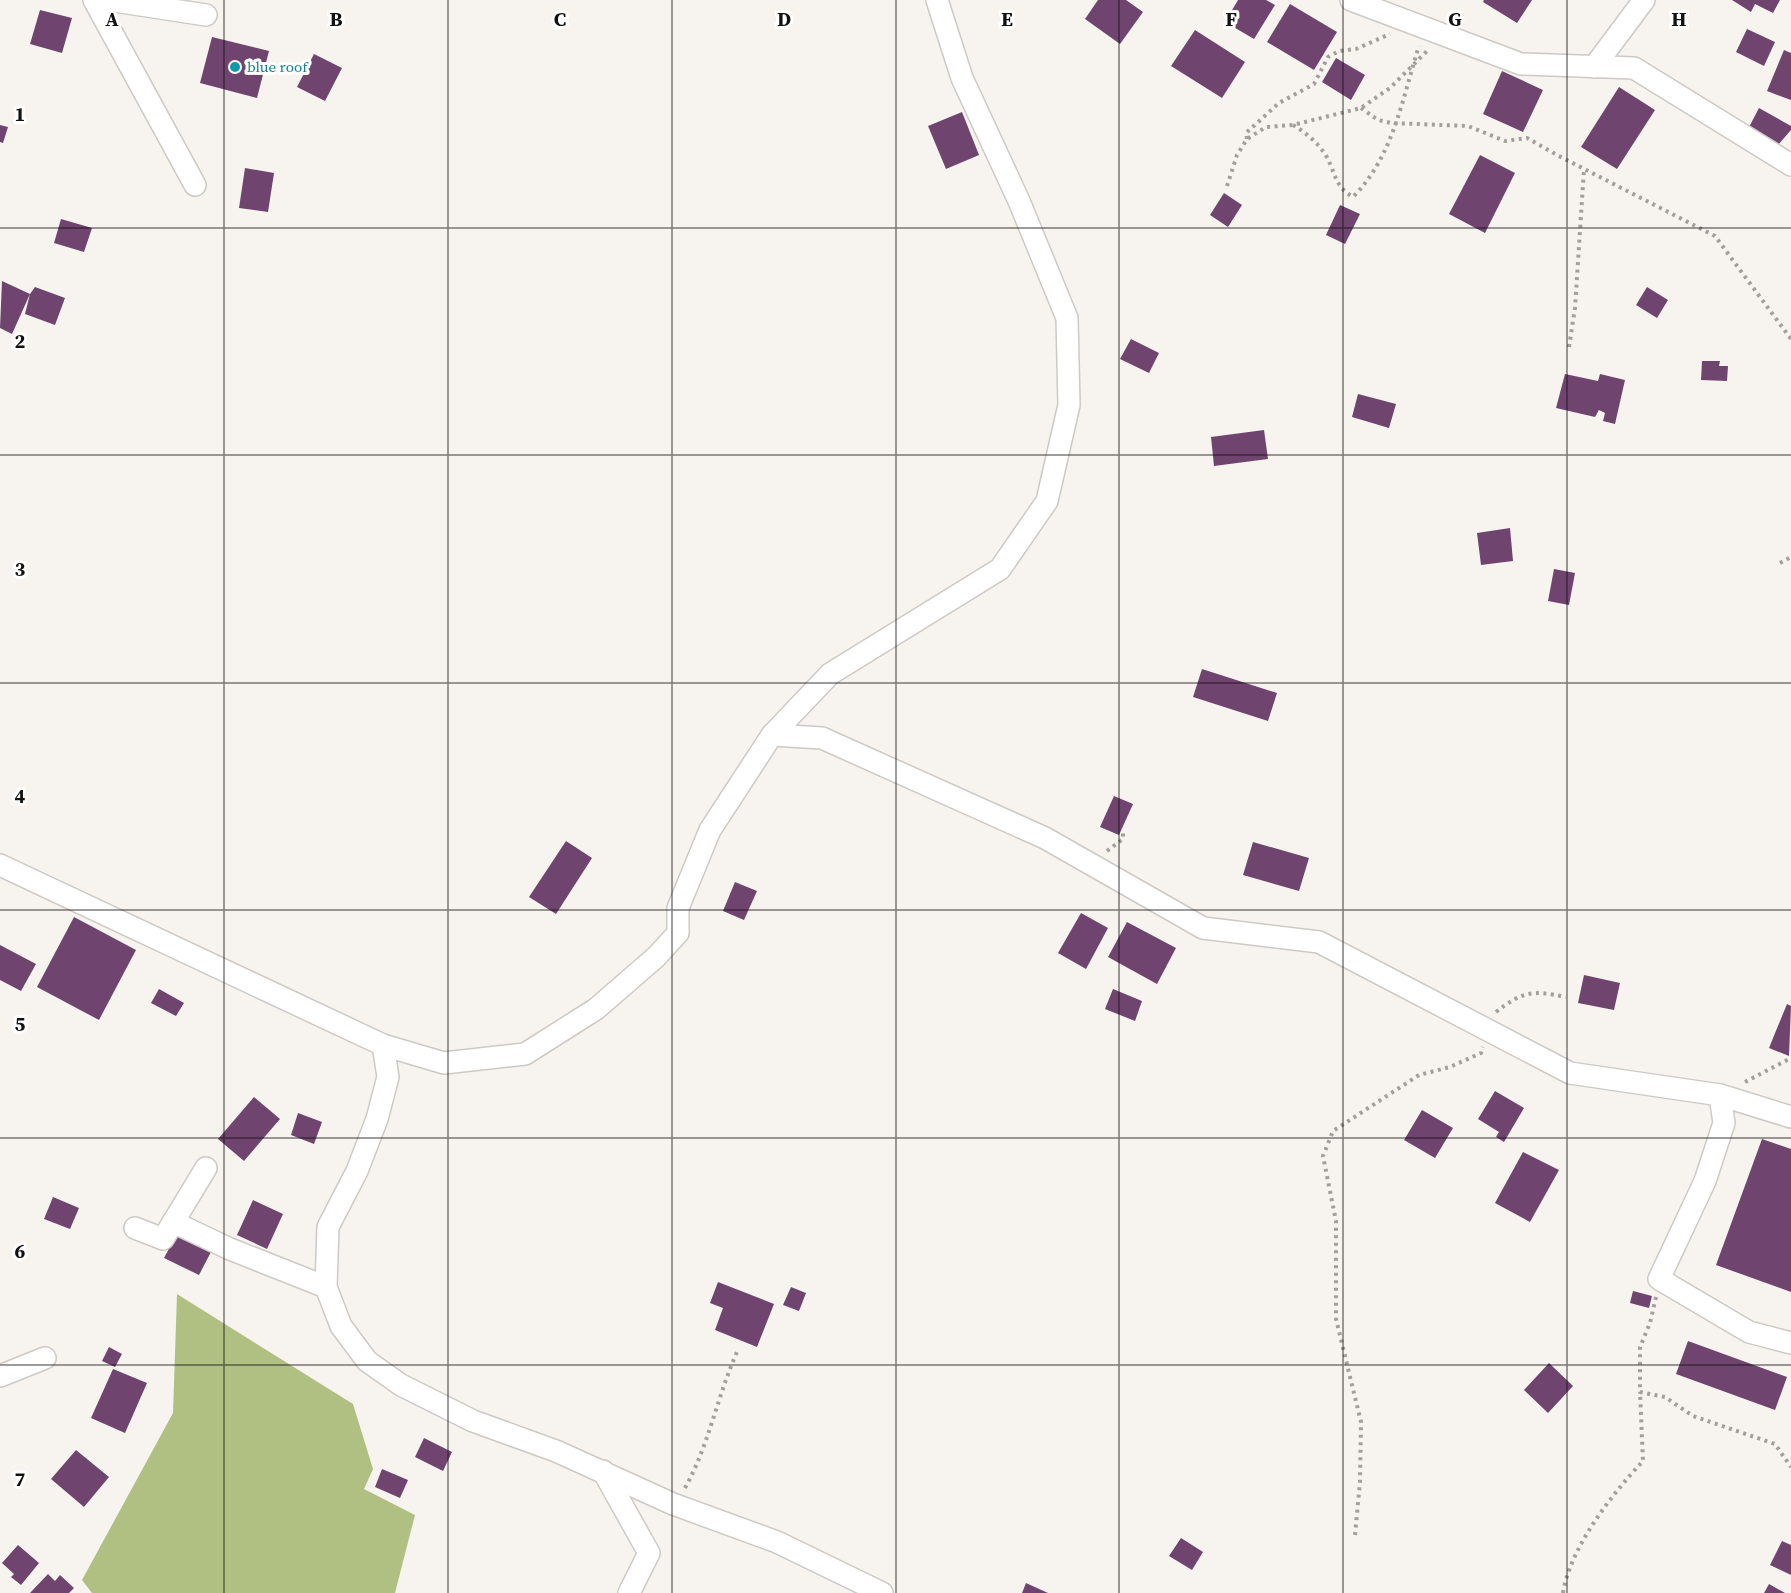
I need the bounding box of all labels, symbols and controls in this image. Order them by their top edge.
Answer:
text: A [105,5,119,33]
text: B [329,5,343,33]
text: C [554,5,566,33]
text: D [777,5,791,33]
text: E [1001,5,1013,33]
text: F [1225,5,1237,33]
text: G [1448,5,1462,33]
text: H [1671,5,1687,33]
place label: blue roof [247,56,309,77]
marker: blue roof [228,60,242,74]
text: 1 [15,100,25,128]
text: 2 [15,327,26,355]
text: 3 [15,555,26,583]
text: 4 [15,782,26,810]
text: 5 [15,1010,26,1038]
text: 6 [15,1237,26,1265]
text: 7 [15,1465,26,1493]

